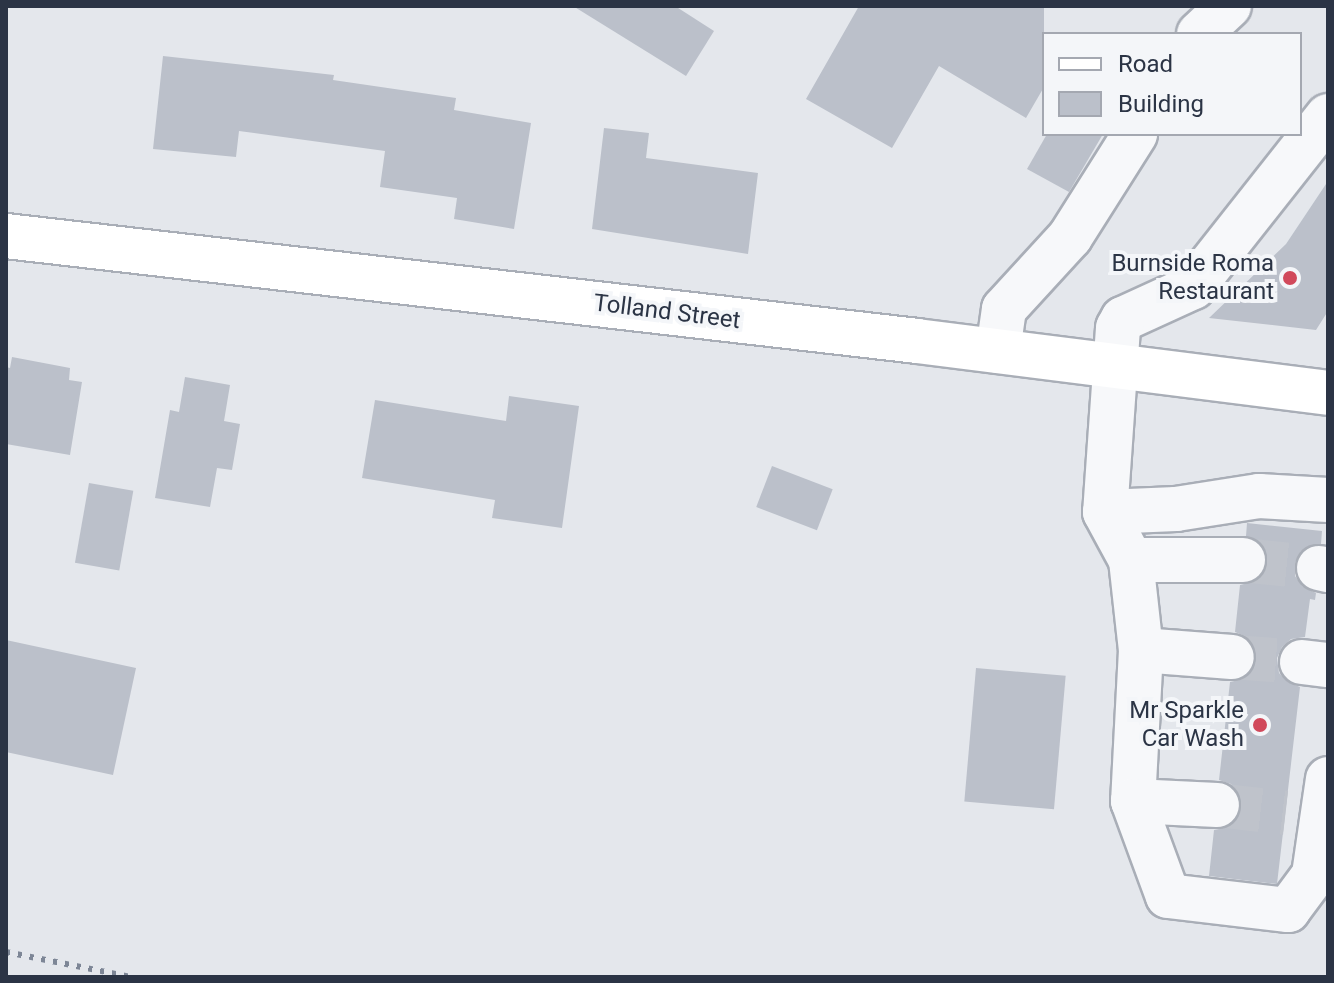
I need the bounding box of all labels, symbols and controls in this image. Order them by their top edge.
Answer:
legend [1042,32,1302,136]
text: Road [1118,50,1173,78]
text: Building [1118,90,1204,118]
place label: Burnside Roma Restaurant [1111,250,1274,306]
marker: Burnside Roma Restaurant [1281,269,1299,287]
street label: Tolland Street [592,289,742,335]
place label: Mr Sparkle Car Wash [1129,697,1244,753]
marker: Mr Sparkle Car Wash [1251,716,1269,734]

